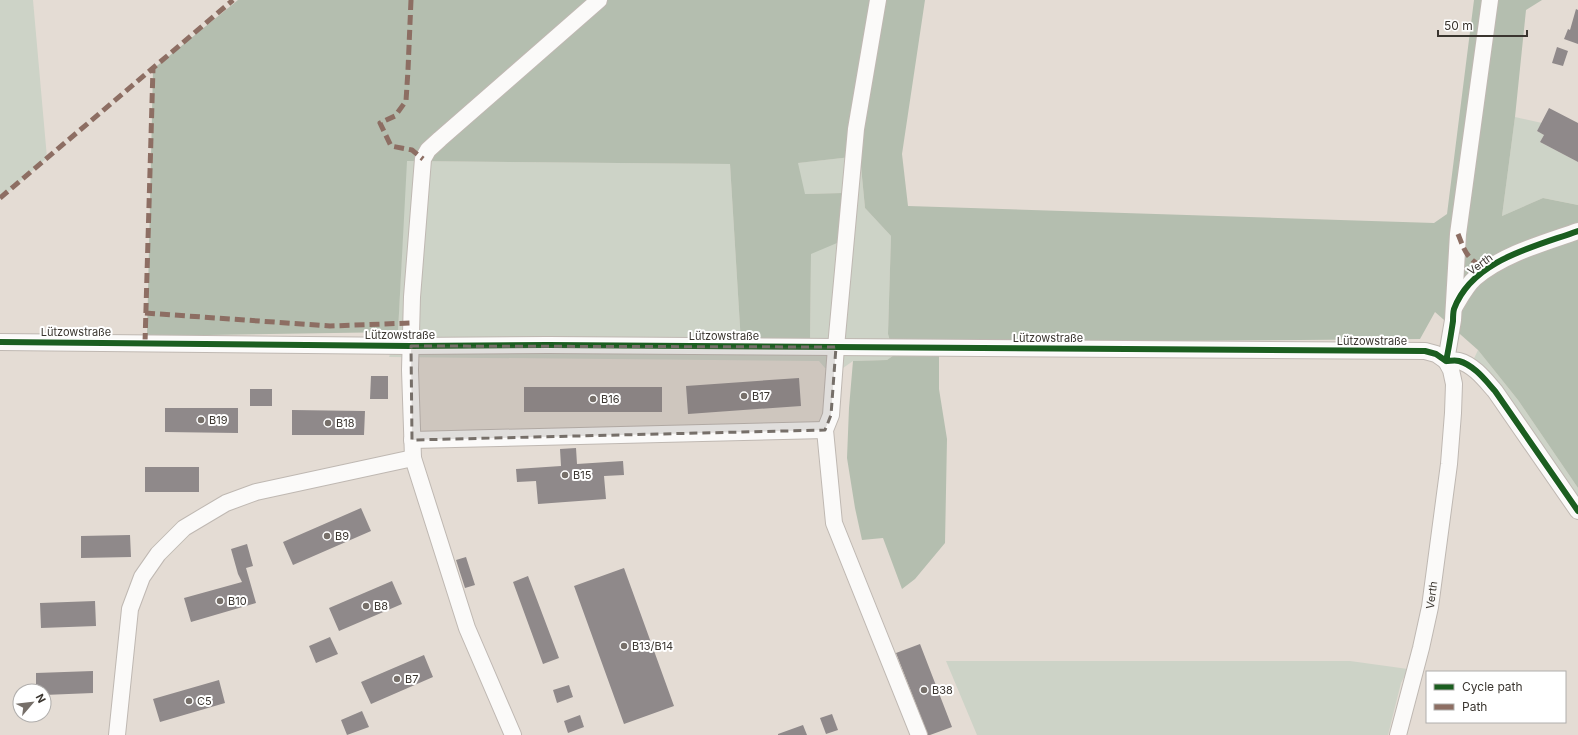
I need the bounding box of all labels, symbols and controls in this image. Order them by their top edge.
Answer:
scale bar [1438,12,1527,38]
text: 50 m [1444,18,1473,33]
street label: Verth [1465,250,1495,278]
street label: Lützowstraße [41,325,111,339]
street label: Lützowstraße [365,328,435,342]
street label: Lützowstraße [689,329,759,343]
street label: Lützowstraße [1013,331,1083,345]
street label: Lützowstraße [1337,334,1407,348]
place label: B17 [752,389,770,403]
marker: B17 [739,391,749,401]
place label: B16 [601,392,620,406]
marker: B16 [588,394,598,404]
place label: B19 [209,413,228,427]
marker: B19 [196,415,206,425]
place label: B18 [336,416,355,430]
marker: B18 [323,418,333,428]
place label: B15 [573,468,592,482]
marker: B15 [560,470,570,480]
place label: B9 [335,529,349,543]
marker: B9 [322,531,332,541]
street label: Verth [1423,580,1440,610]
place label: B10 [228,594,247,608]
marker: B10 [215,596,225,606]
place label: B8 [374,599,388,613]
marker: B8 [361,601,371,611]
place label: B13/B14 [632,639,673,653]
marker: B13/B14 [619,641,629,651]
legend [1426,671,1566,723]
place label: B7 [405,672,418,686]
marker: B7 [392,674,402,684]
text: Cycle path [1462,679,1523,694]
north arrow [12,683,52,723]
place label: B38 [932,683,953,697]
marker: B38 [919,685,929,695]
text: N [33,691,49,705]
place label: C5 [197,694,212,708]
marker: C5 [184,696,194,706]
text: Path [1462,699,1487,714]

